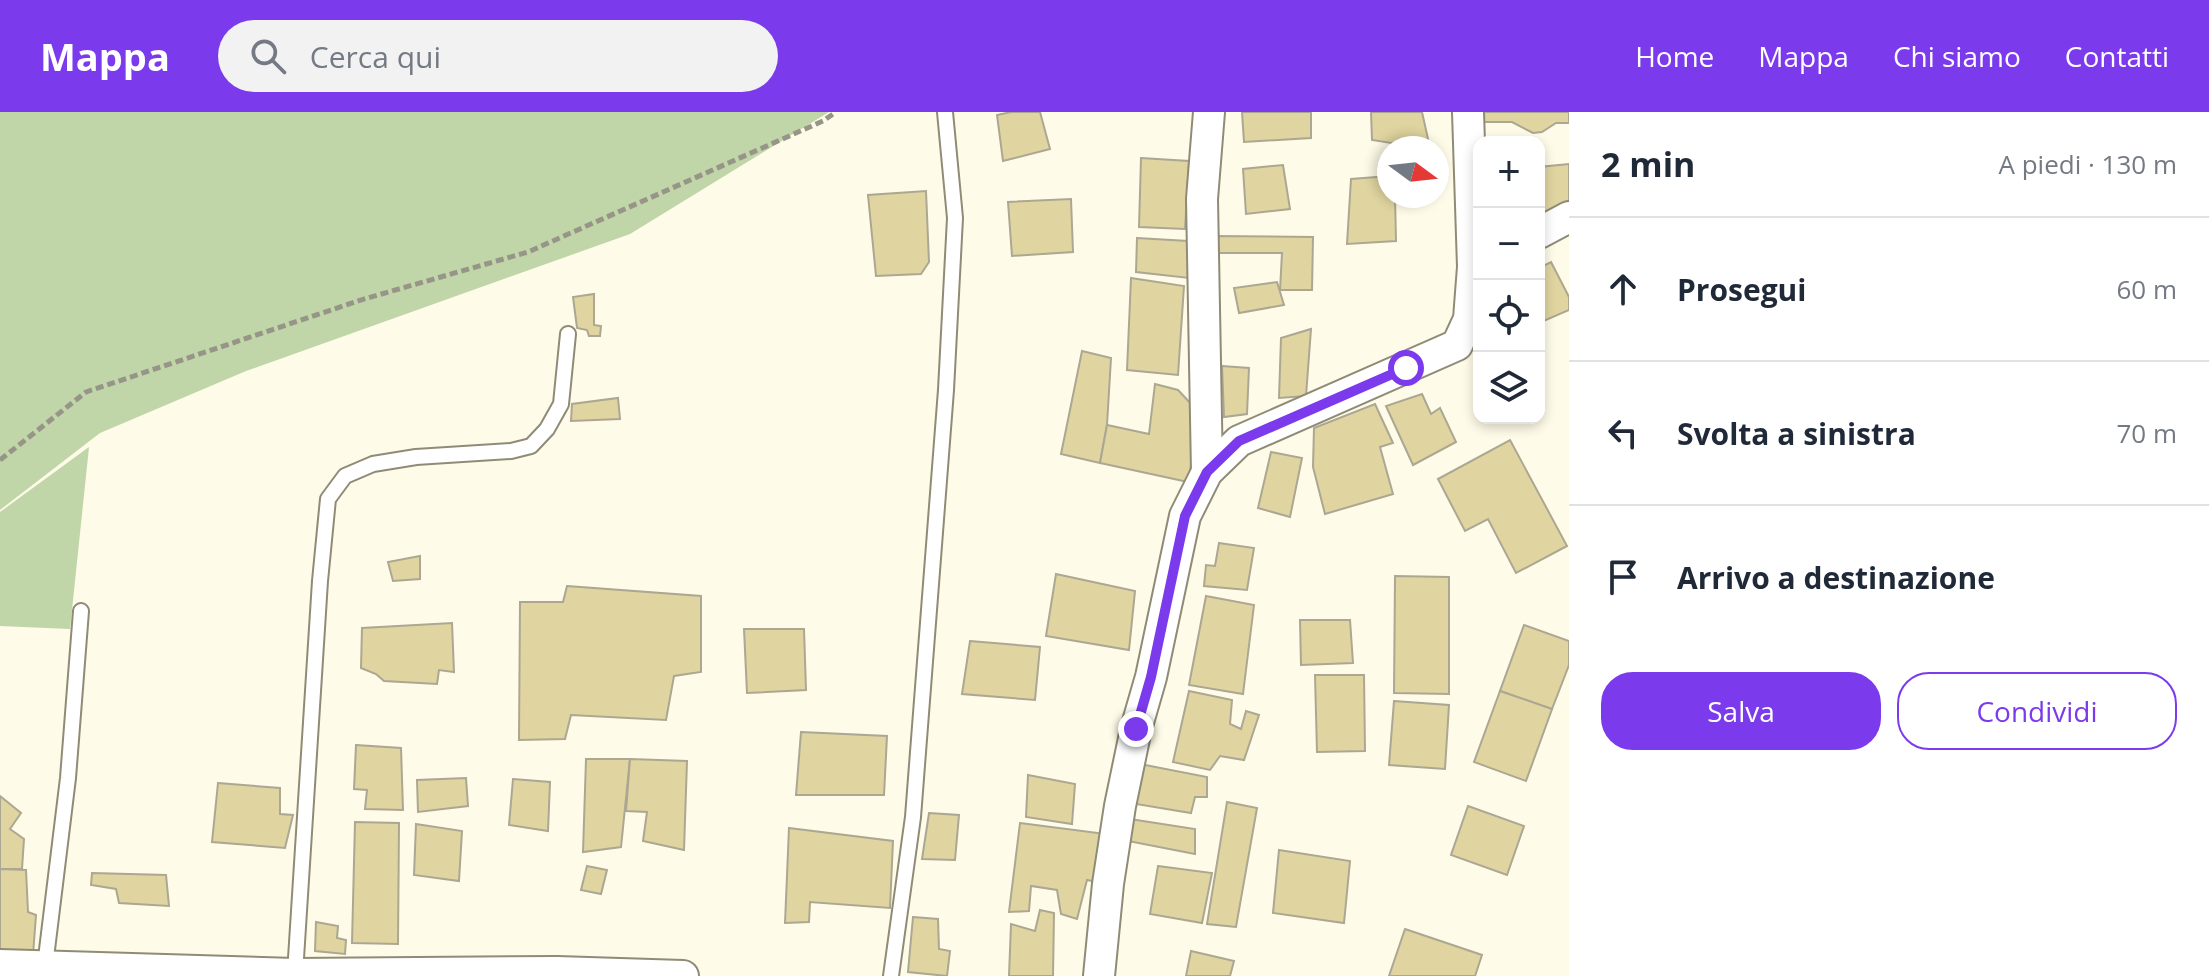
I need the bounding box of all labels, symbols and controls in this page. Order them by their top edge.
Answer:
search box [218,20,778,92]
text: Mappa [40,30,170,82]
icon: search [246,34,290,78]
text: Cerca qui [310,36,441,77]
text: Home [1635,37,1714,75]
text: Mappa [1758,37,1849,75]
text: Chi siamo [1893,37,2021,75]
text: Contatti [2065,37,2169,75]
north arrow [1377,136,1449,208]
map controls [1473,136,1545,424]
button: + [1473,136,1545,208]
text: 2 min [1601,141,1695,187]
text: A piedi · 130 m [1999,146,2177,182]
button: − [1473,208,1545,280]
icon: ahead [1601,267,1645,311]
text: Prosegui [1677,269,1807,310]
text: 60 m [2116,271,2177,307]
button: locate [1473,280,1545,352]
route start [1388,350,1424,386]
button: layers [1473,352,1545,424]
icon: left [1601,411,1645,455]
text: Svolta a sinistra [1677,413,1916,454]
text: 70 m [2116,415,2177,451]
icon: arrive [1601,555,1645,599]
text: Arrivo a destinazione [1677,557,1995,598]
button: Salva [1601,672,1881,750]
button: Condividi [1897,672,2177,750]
route end [1118,711,1154,747]

